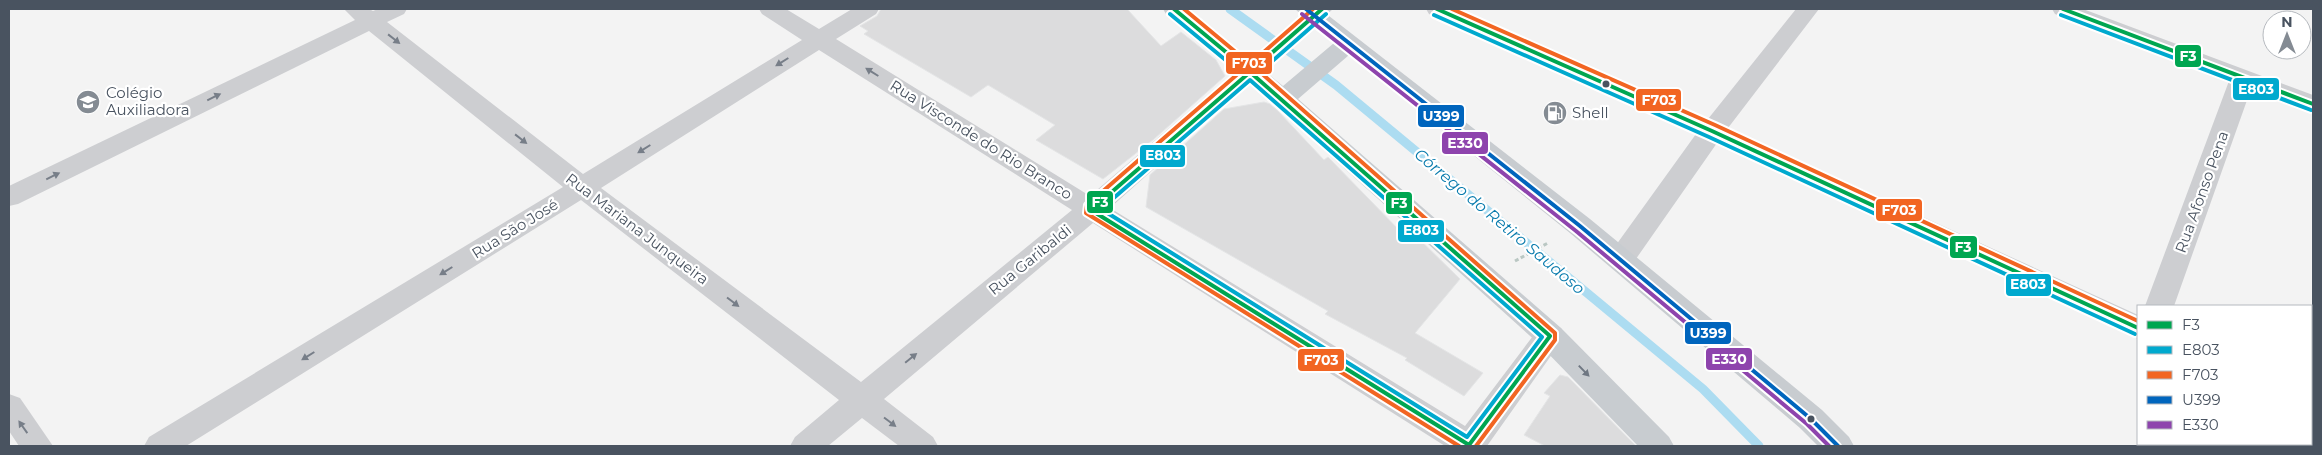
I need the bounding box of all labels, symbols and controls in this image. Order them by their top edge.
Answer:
north arrow [2262,10,2312,60]
text: N [2281,13,2293,31]
one-way arrow [387,33,400,44]
line badge: F3 [2174,44,2202,68]
text: F3 [2179,47,2197,65]
line badge: F703 [1225,51,1273,75]
text: F703 [1231,54,1267,72]
one-way arrow [775,57,788,67]
one-way arrow [865,68,879,77]
street label: Rua Visconde do Rio Branco [887,75,1076,204]
line badge: E803 [2232,77,2280,101]
unlabelled marker [1601,79,1611,89]
text: E803 [2238,80,2274,98]
place label: Colégio Auxiliadora [106,83,189,119]
line badge: F703 [1635,88,1682,112]
school or university icon: Colégio Auxiliadora [75,89,101,115]
text: F703 [1641,91,1677,109]
one-way arrow [207,93,222,101]
fuel station icon: Shell [1542,100,1568,126]
place label: Shell [1572,103,1609,122]
line badge: U399 [1417,104,1465,128]
text: U399 [1422,107,1460,125]
street label: Rua Afonso Pena [2171,128,2232,255]
line badge: E330 [1441,131,1489,155]
one-way arrow [514,134,527,145]
text: E330 [1447,134,1483,152]
one-way arrow [638,144,651,153]
line badge: E803 [1139,144,1186,168]
water label: Córrego do Retiro Saudoso [1411,145,1589,298]
text: E803 [1145,146,1181,164]
street label: Rua Mariana Junqueira [562,169,712,289]
one-way arrow [45,172,60,180]
line badge: F3 [1086,190,1114,214]
line badge: F3 [1385,191,1413,215]
text: F3 [1091,193,1109,211]
street label: Rua São José [468,194,562,263]
text: F3 [1390,194,1408,212]
line badge: F703 [1875,198,1923,222]
text: F703 [1881,201,1917,219]
line badge: E803 [1397,219,1445,243]
street label: Rua Garibaldi [984,220,1075,299]
text: E803 [1403,221,1439,239]
line badge: F3 [1949,235,1978,259]
text: F3 [1954,238,1972,256]
one-way arrow [440,266,453,275]
line badge: E803 [2005,273,2052,297]
text: E803 [2010,275,2046,293]
one-way arrow [726,297,739,308]
legend [2137,305,2312,445]
text: F3 [2182,315,2200,334]
line badge: U399 [1684,321,1732,345]
text: U399 [1689,324,1727,342]
text: E803 [2182,340,2220,359]
line badge: E330 [1705,347,1753,371]
line badge: F703 [1297,348,1345,372]
text: E330 [1711,350,1747,368]
one-way arrow [301,351,314,360]
text: F703 [1303,351,1339,369]
one-way arrow [904,353,917,364]
one-way arrow [1578,364,1590,376]
text: F703 [2182,365,2218,384]
text: U399 [2182,390,2221,409]
unlabelled marker [1806,414,1816,424]
text: E330 [2182,415,2219,434]
one-way arrow [883,417,897,427]
one-way arrow [18,420,28,433]

